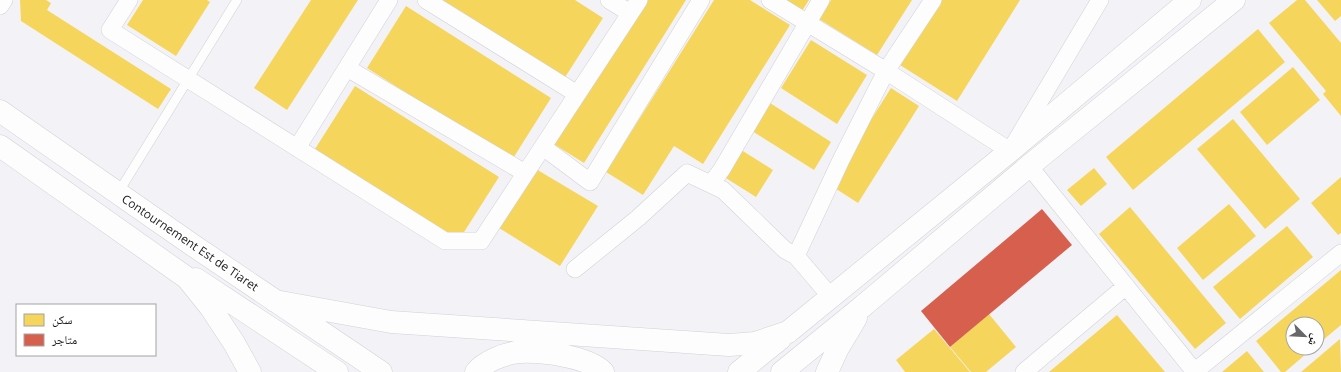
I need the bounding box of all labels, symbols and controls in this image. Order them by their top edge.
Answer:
street label: Contournement Est de Tiaret [118,190,262,295]
legend [16,304,156,356]
text: سكن [52,311,73,328]
north arrow [1285,316,1325,356]
text: متاجر [51,331,77,348]
text: ش [1304,331,1324,349]

